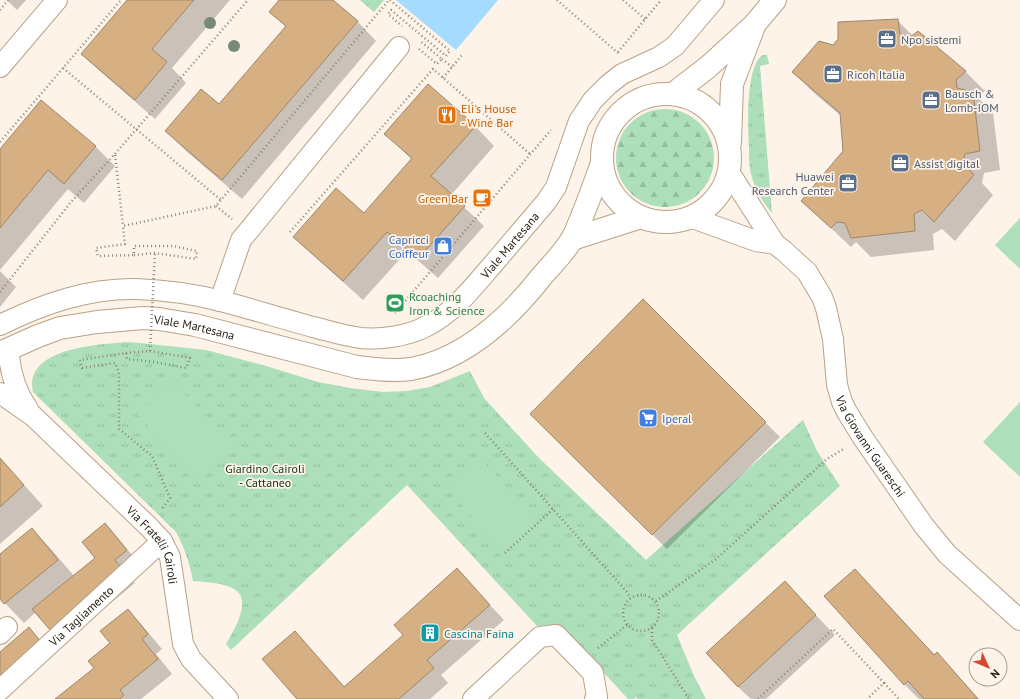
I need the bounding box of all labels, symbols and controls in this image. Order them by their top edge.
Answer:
office icon: Npo sistemi [876,28,898,50]
place label: Npo sistemi [901,32,962,47]
office icon: Ricoh Italia [822,63,844,85]
place label: Ricoh Italia [847,67,905,82]
place label: Bausch & Lomb-IOM [945,86,999,115]
office icon: Bausch & Lomb-IOM [920,89,942,111]
place label: Eli's House - Wine Bar [461,101,516,130]
restaurant icon: Eli's House - Wine Bar [436,104,458,126]
office icon: Assist digital [889,152,911,174]
place label: Assist digital [914,156,980,171]
place label: Huawei Research Center [752,169,834,198]
office icon: Huawei Research Center [837,172,859,194]
cafe icon: Green Bar [471,187,493,209]
place label: Green Bar [418,191,468,206]
street label: Viale Martesana [476,209,542,282]
place label: Capricci Coiffeur [389,232,429,261]
shop icon: Capricci Coiffeur [432,235,454,257]
place label: Rcoaching Iron & Science [409,289,485,318]
sports icon: Rcoaching Iron & Science [384,292,406,314]
street label: Viale Martesana [153,311,237,343]
street label: Via Giovanni Guareschi [833,393,909,499]
supermarket icon: Iperal [637,407,659,429]
place label: Iperal [662,411,692,426]
park label: Giardino Cairoli - Cattaneo [225,461,305,490]
street label: Via Fratelli Cairoli [123,502,181,585]
street label: Via Tagliamento [45,582,116,650]
building icon: Cascina Faina [419,622,441,644]
place label: Cascina Faina [444,626,514,641]
north arrow [968,647,1008,687]
text: N [988,666,1003,681]

